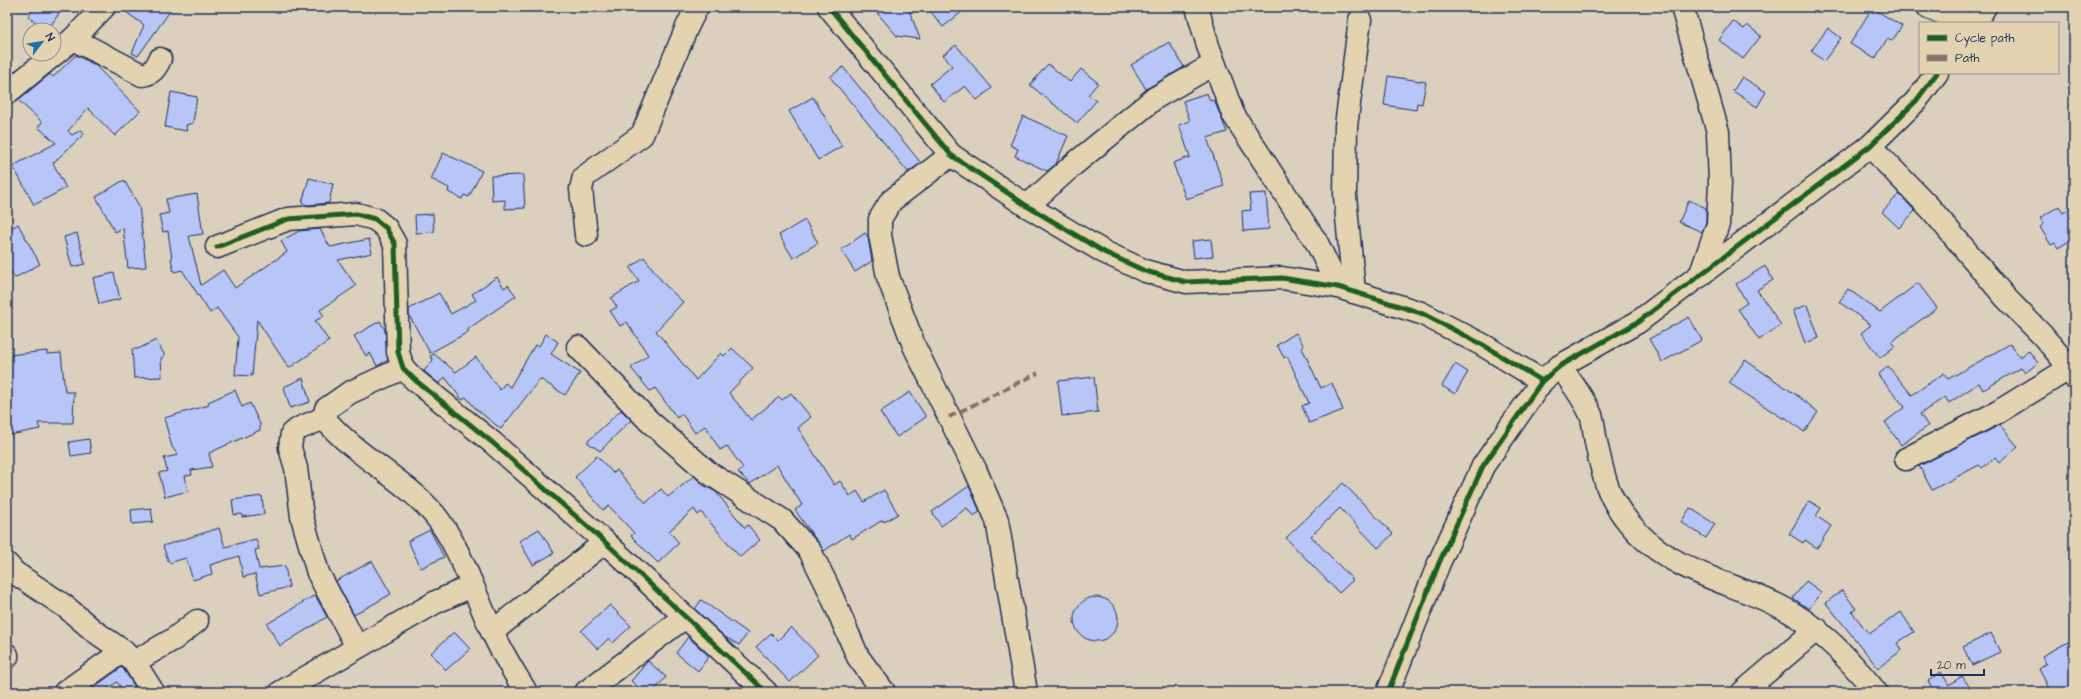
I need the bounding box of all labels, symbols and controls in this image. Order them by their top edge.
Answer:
north arrow [22,22,62,62]
legend [1919,22,2059,74]
text: N [42,30,58,44]
text: Cycle path [1955,30,2014,48]
text: Path [1955,50,1980,67]
scale bar [1931,651,1984,677]
text: 20 m [1937,657,1966,674]

